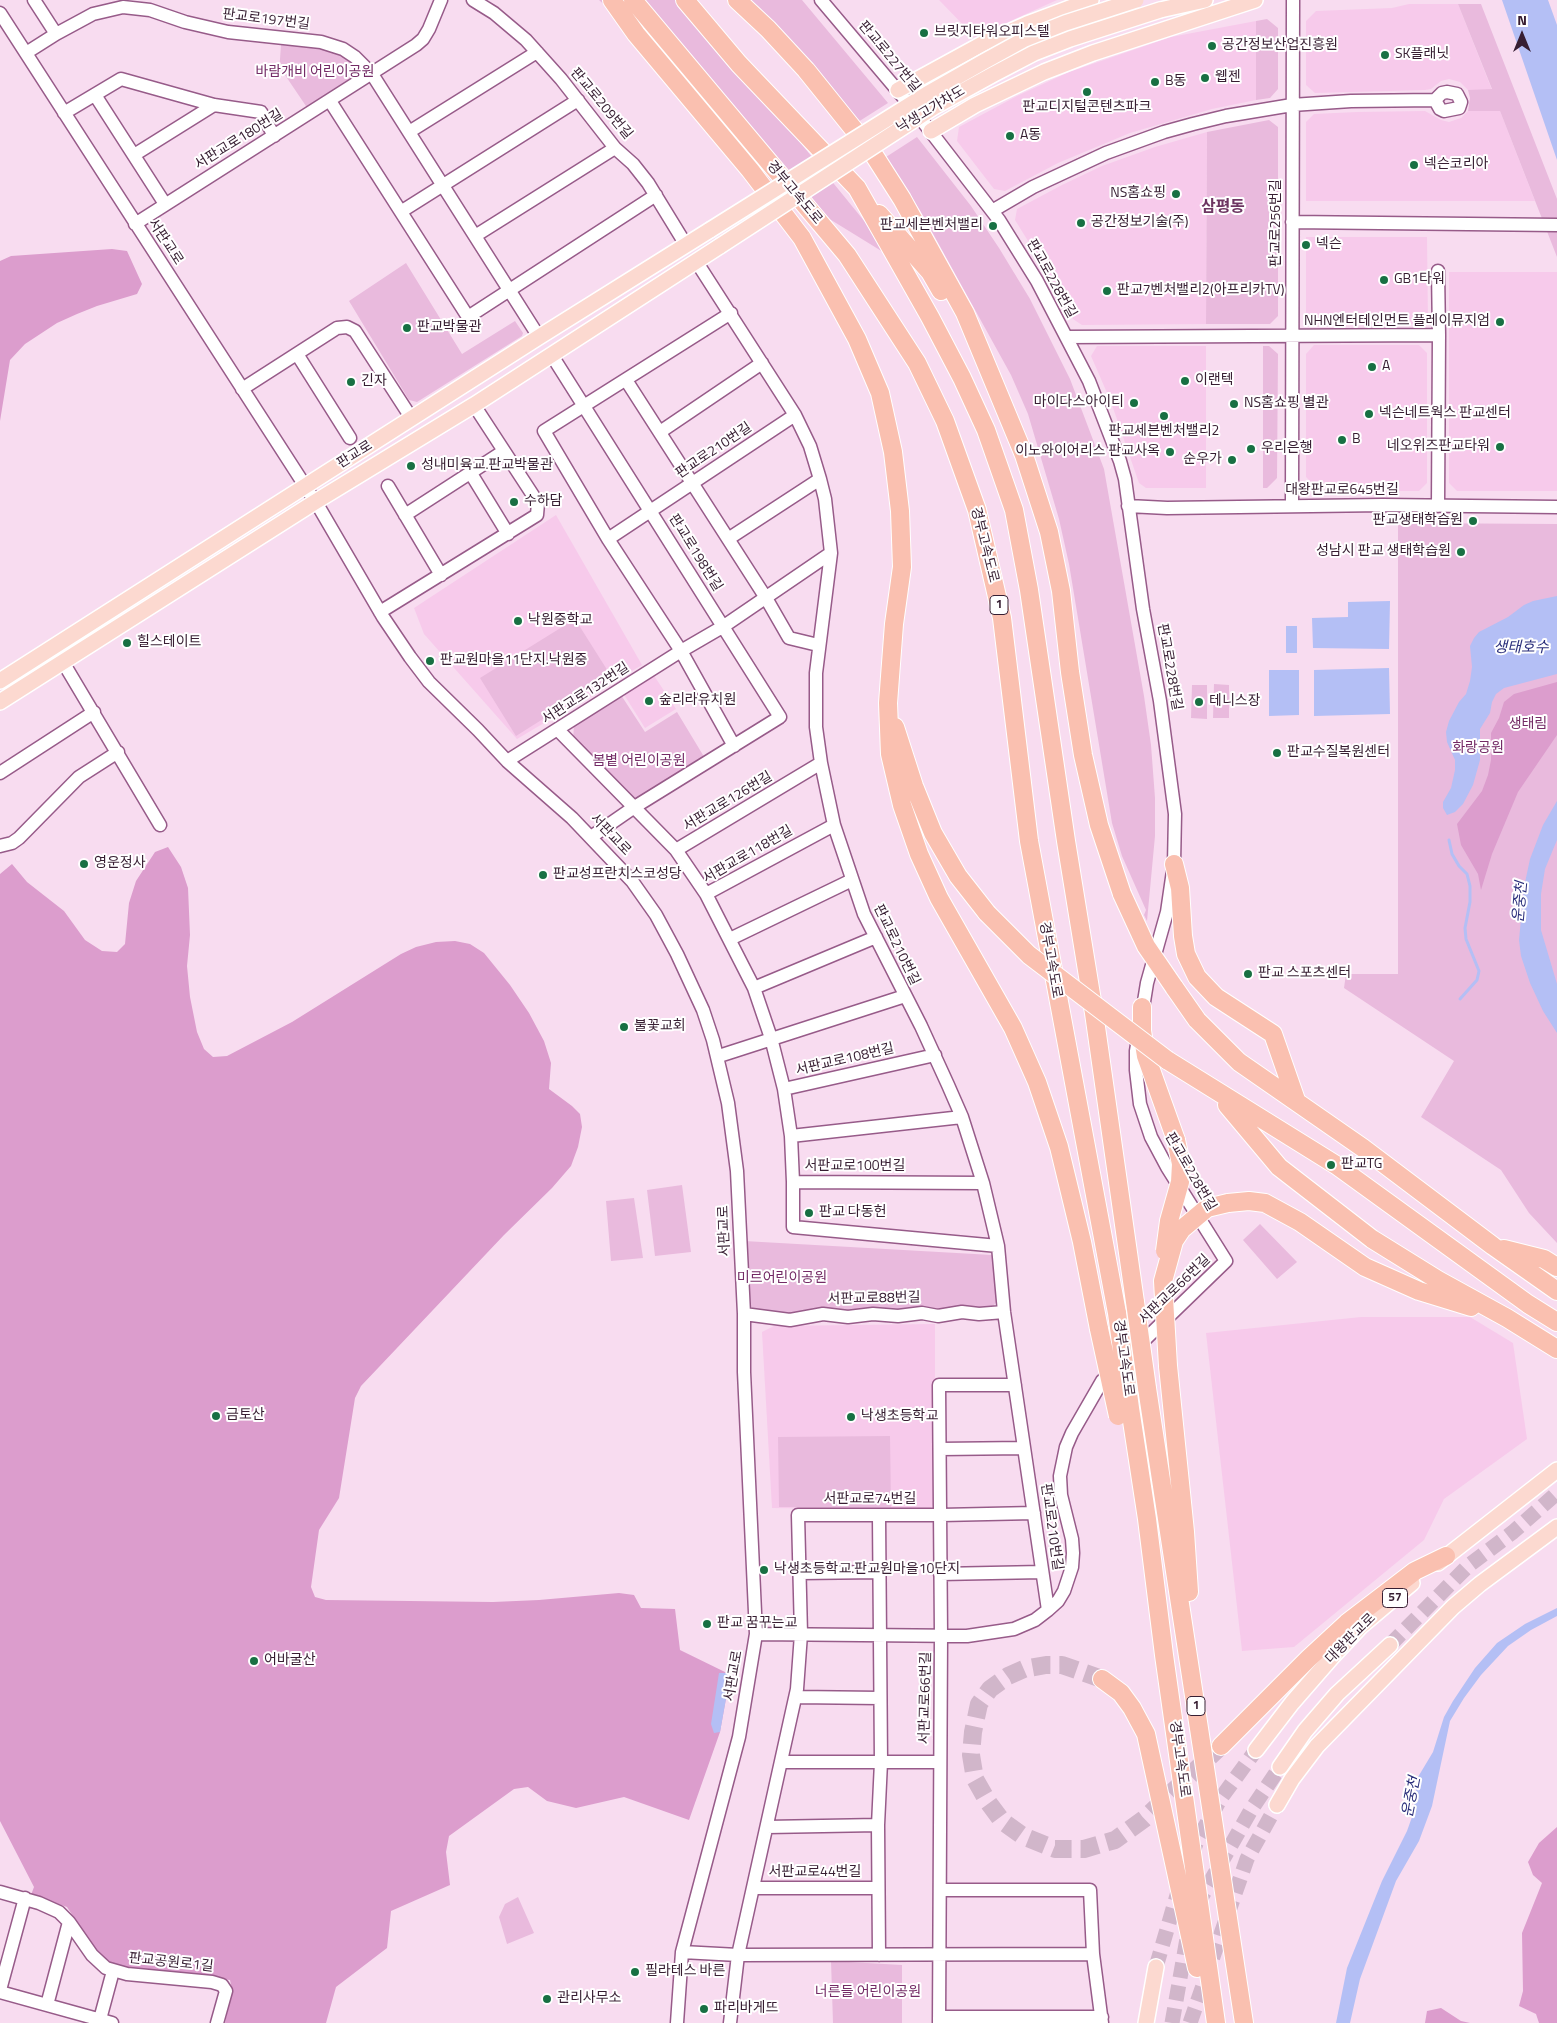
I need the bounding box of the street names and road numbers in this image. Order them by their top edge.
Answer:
street label: 판교로197번길 [221,6,311,34]
street label: 판교로227번길 [854,18,924,96]
street label: 판교로209번길 [566,65,636,143]
street label: 낙생고가차도 [894,83,968,137]
street label: 서판교로180번길 [192,106,286,174]
street label: 경부고속도로 [763,158,825,228]
street label: 판교로256번길 [1269,179,1285,267]
street label: 서판교로 [144,216,186,268]
street label: 판교로228번길 [1022,236,1080,322]
street label: 판교로210번길 [673,419,755,483]
street label: 판교로 [334,438,376,472]
street label: 대왕판교로645번길 [1285,483,1399,499]
street label: 경부고속도로 [967,505,1001,585]
street label: 판교로198번길 [665,511,725,595]
road number: 1 [990,596,1008,614]
street label: 판교로228번길 [1153,622,1185,712]
street label: 서판교로132번길 [539,660,633,728]
street label: 서판교로126번길 [680,769,776,835]
street label: 서판교로 [586,811,634,859]
street label: 서판교로118번길 [700,823,796,887]
street label: 판교로210번길 [869,902,923,988]
street label: 경부고속도로 [1035,920,1065,1000]
street label: 서판교로108번길 [794,1040,896,1080]
street label: 판교로228번길 [1161,1130,1219,1214]
street label: 서판교로100번길 [805,1159,905,1175]
street label: 서판교로 [716,1205,734,1257]
street label: 서판교로66번길 [1136,1252,1214,1328]
street label: 서판교로88번길 [827,1290,921,1308]
street label: 경부고속도로 [1109,1319,1137,1397]
street label: 판교로210번길 [1037,1482,1065,1572]
street label: 서판교로74번길 [824,1492,916,1508]
road number: 57 [1382,1589,1408,1608]
street label: 대왕판교로 [1322,1610,1380,1668]
street label: 서판교로 [721,1649,747,1703]
street label: 서판교로66번길 [917,1651,935,1745]
road number: 1 [1187,1696,1205,1715]
street label: 경부고속도로 [1165,1720,1193,1798]
street label: 서판교로44번길 [769,1865,861,1881]
street label: 판교공원로1길 [128,1950,214,1976]

